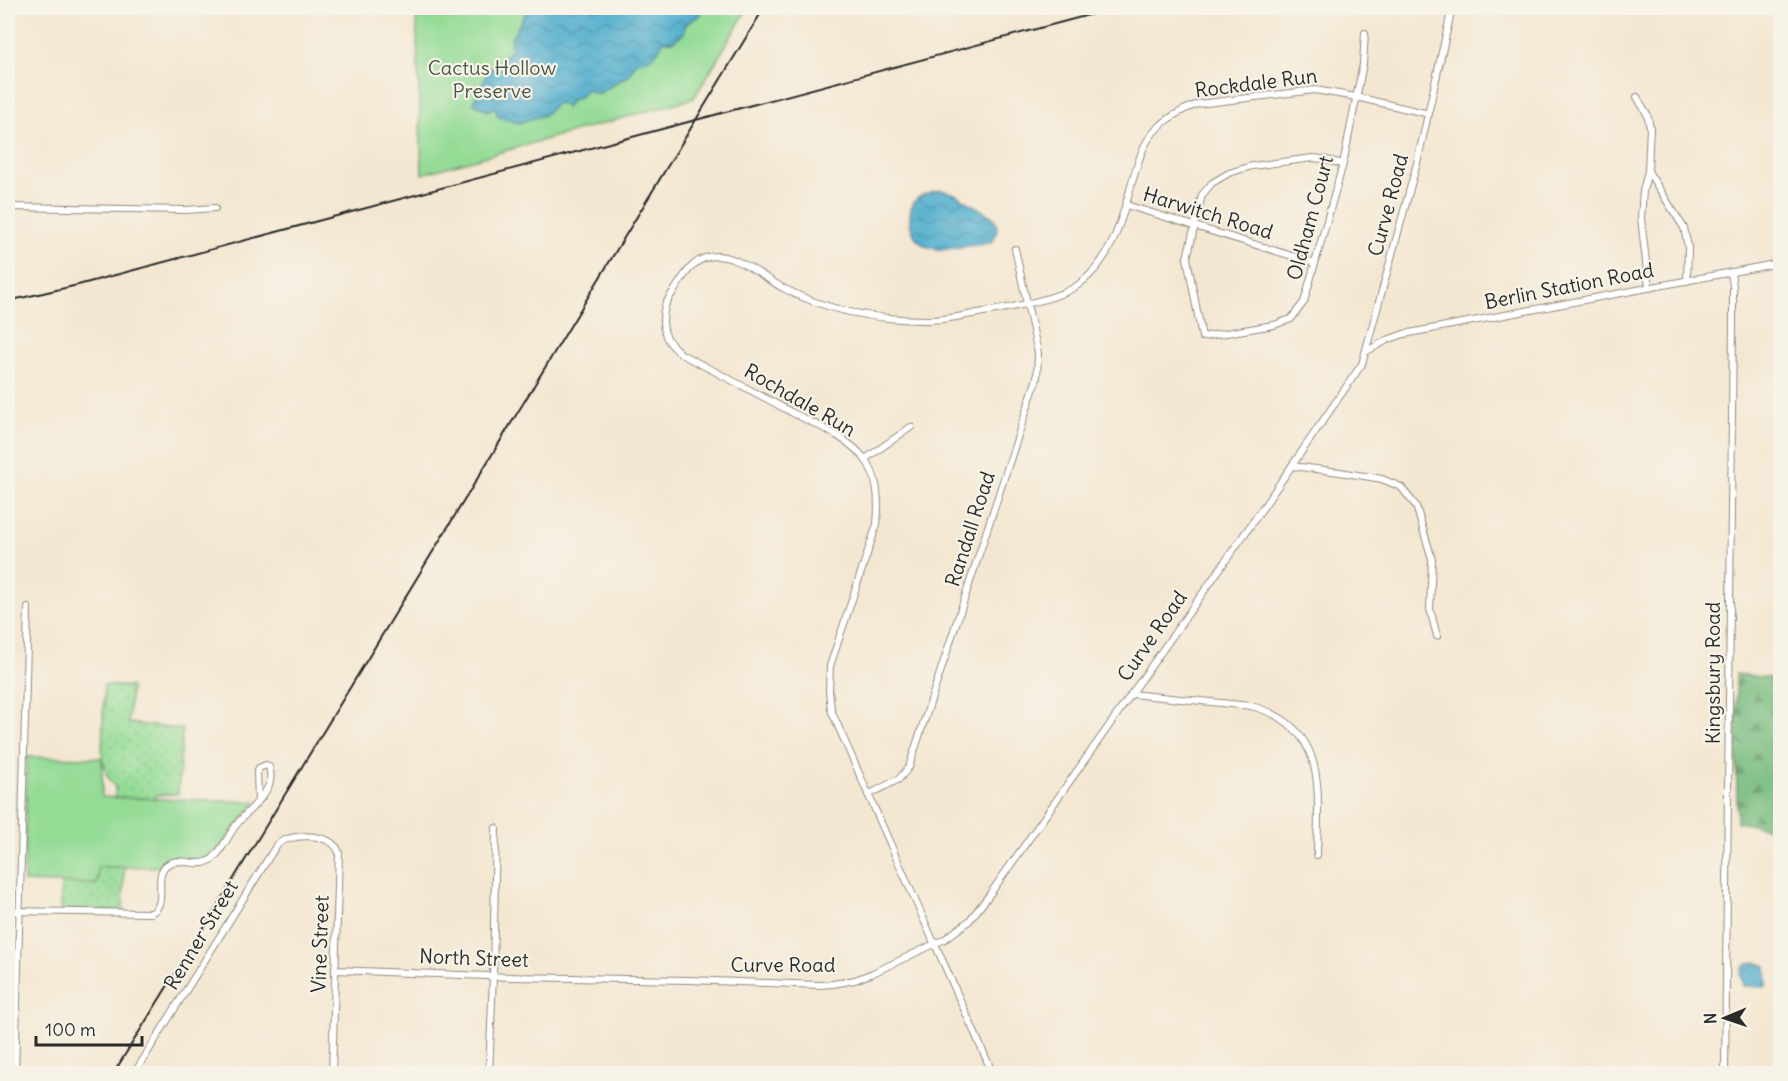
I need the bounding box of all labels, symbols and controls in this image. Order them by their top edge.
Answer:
park label: Cactus Hollow Preserve [428,55,556,103]
street label: Rockdale Run [1193,63,1319,102]
street label: Curve Road [1362,151,1413,259]
street label: Oldham Court [1281,153,1338,283]
street label: Harwitch Road [1140,181,1276,244]
street label: Berlin Station Road [1482,257,1656,314]
street label: Rochdale Run [740,358,860,442]
street label: Randall Road [939,468,1000,589]
street label: Curve Road [1111,585,1192,686]
street label: Kingsbury Road [1700,601,1725,744]
street label: Renner Street [158,875,243,994]
street label: Vine Street [305,895,334,993]
street label: North Street [419,943,529,972]
street label: Curve Road [731,952,836,977]
north arrow [1695,988,1755,1048]
scale bar [36,1009,142,1047]
text: N [1700,1013,1720,1024]
text: 100 m [45,1018,96,1041]

